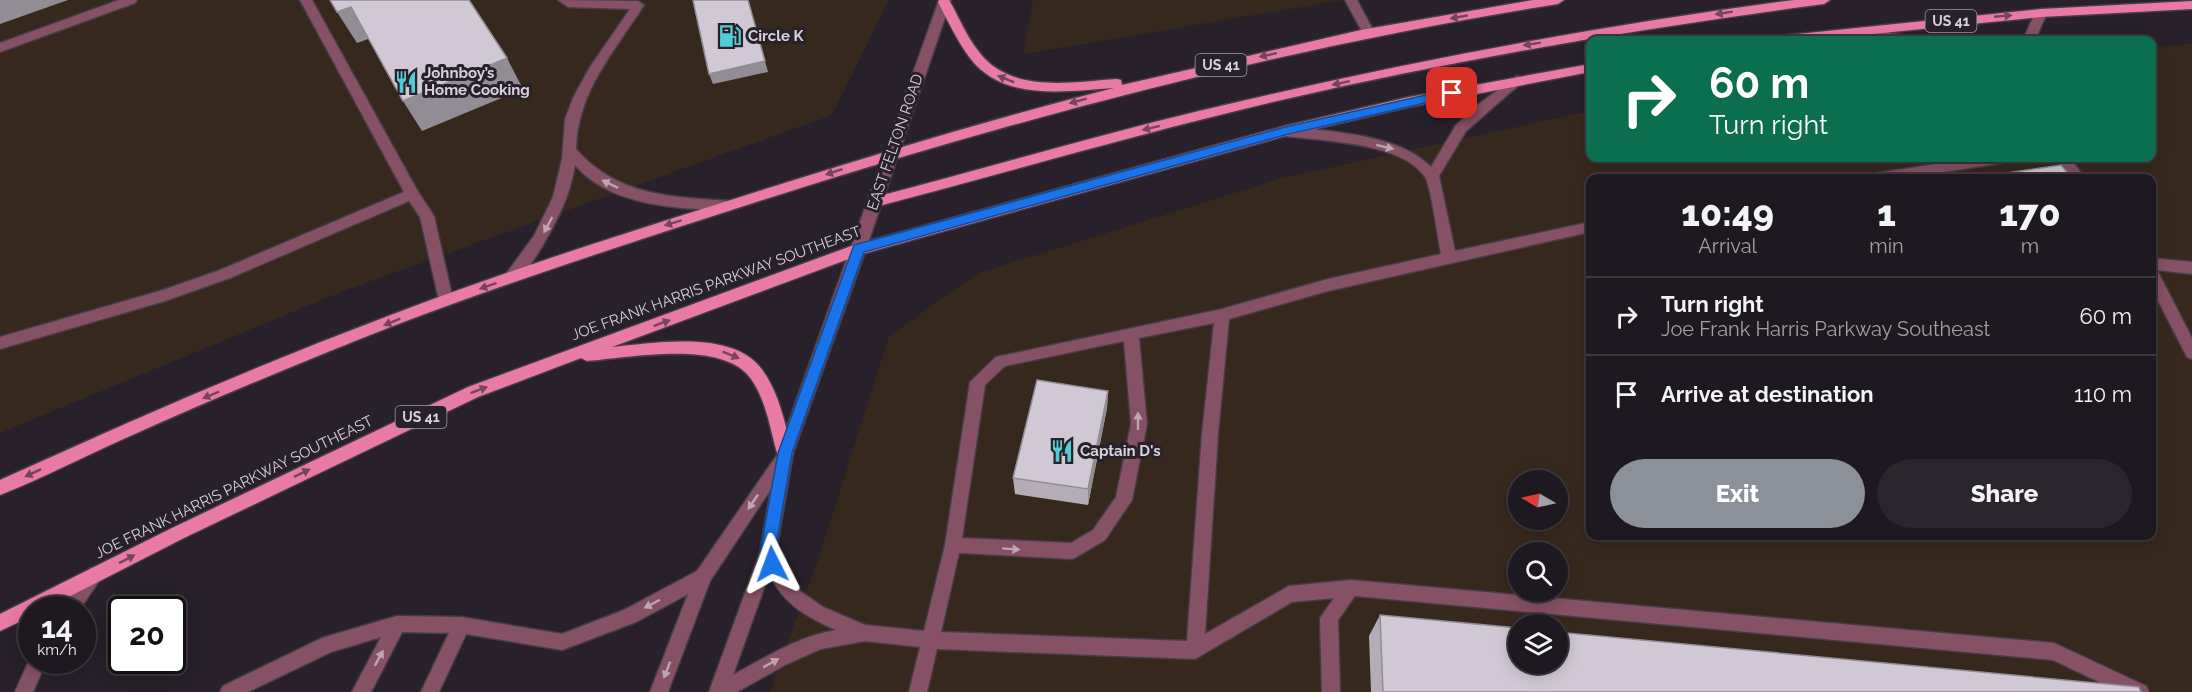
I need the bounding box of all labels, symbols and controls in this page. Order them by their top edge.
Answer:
one-way arrow [1715,9,1734,18]
road number: US 41 [1926,10,1976,32]
one-way arrow [1994,11,2013,21]
one-way arrow [1449,13,1468,22]
fuel station icon: Circle K [717,23,743,49]
place label: Circle K [748,27,805,45]
one-way arrow [1522,40,1541,49]
one-way arrow [1258,51,1277,60]
road number: US 41 [1196,54,1246,76]
text: 60 m [1709,59,1809,108]
icon: right [1610,60,1688,138]
place label: Johnboy’s Home Cooking [424,64,530,99]
pin [1426,67,1477,118]
restaurant icon: Johnboy’s Home Cooking [393,69,419,95]
street label: EAST FELTON ROAD [863,71,927,212]
one-way arrow [997,74,1015,83]
icon: arrive [1435,76,1468,109]
one-way arrow [1331,79,1350,88]
one-way arrow [1069,96,1087,106]
text: Turn right [1709,109,1828,140]
one-way arrow [1142,123,1160,133]
one-way arrow [1375,143,1394,153]
one-way arrow [825,168,843,177]
one-way arrow [602,179,619,188]
text: 10:49 [1681,192,1774,234]
text: 1 [1877,192,1896,234]
text: 170 [1999,192,2061,234]
one-way arrow [543,217,553,234]
one-way arrow [664,219,682,228]
street label: JOE FRANK HARRIS PARKWAY SOUTHEAST [569,222,863,344]
text: Arrival [1698,234,1757,258]
text: min [1869,234,1904,258]
text: m [2021,234,2039,258]
one-way arrow [479,281,497,291]
text: Turn right [1661,291,1764,317]
icon: right [1610,300,1643,333]
text: 60 m [2079,303,2132,329]
one-way arrow [383,317,401,327]
one-way arrow [653,317,671,327]
text: Joe Frank Harris Parkway Southeast [1661,317,1990,341]
one-way arrow [722,351,740,360]
icon: arrive [1610,378,1643,411]
text: Arrive at destination [1661,381,1874,407]
text: 110 m [2074,381,2132,407]
one-way arrow [470,385,488,395]
one-way arrow [202,390,220,400]
road number: US 41 [396,406,446,428]
one-way arrow [1133,411,1143,430]
street label: JOE FRANK HARRIS PARKWAY SOUTHEAST [92,412,376,562]
restaurant icon: Captain D's [1049,438,1075,464]
place label: Captain D's [1080,442,1161,460]
button: Exit [1610,459,1865,528]
button: Share [1877,459,2132,528]
one-way arrow [24,468,41,477]
one-way arrow [294,469,311,478]
north arrow [1508,470,1568,530]
map controls [1508,470,1568,674]
one-way arrow [747,493,759,509]
position arrow [740,532,804,596]
button: search [1508,542,1568,602]
one-way arrow [1002,544,1021,553]
one-way arrow [118,554,136,564]
speed limit sign: 20 [108,596,186,674]
one-way arrow [643,599,660,609]
text: 14 [41,610,73,645]
button: layers [1508,614,1568,674]
text: km/h [37,641,77,659]
one-way arrow [374,649,384,666]
one-way arrow [762,658,779,668]
one-way arrow [662,662,672,680]

